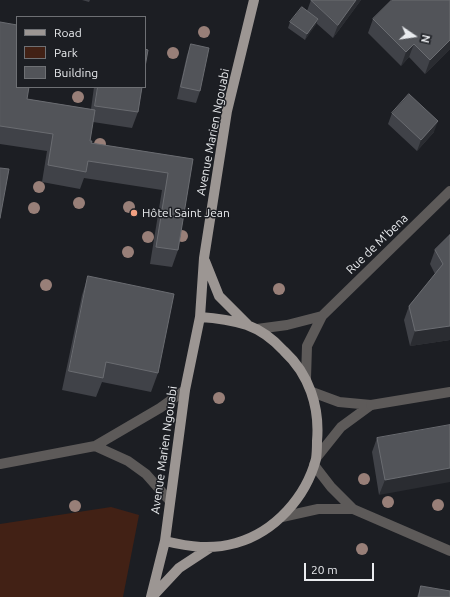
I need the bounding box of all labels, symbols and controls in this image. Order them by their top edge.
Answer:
legend [16,16,146,88]
north arrow [394,16,434,56]
text: Road [54,26,82,39]
text: N [419,33,432,44]
text: Park [54,46,78,59]
text: Building [54,66,98,79]
street label: Avenue Marien Ngouabi [194,67,232,197]
place label: Hôtel Saint Jean [142,206,230,220]
marker: Hôtel Saint Jean [129,208,139,218]
street label: Rue de M'bena [343,211,411,277]
street label: Avenue Marien Ngouabi [148,385,180,515]
scale bar [306,555,376,581]
text: 20 m [311,563,338,576]

